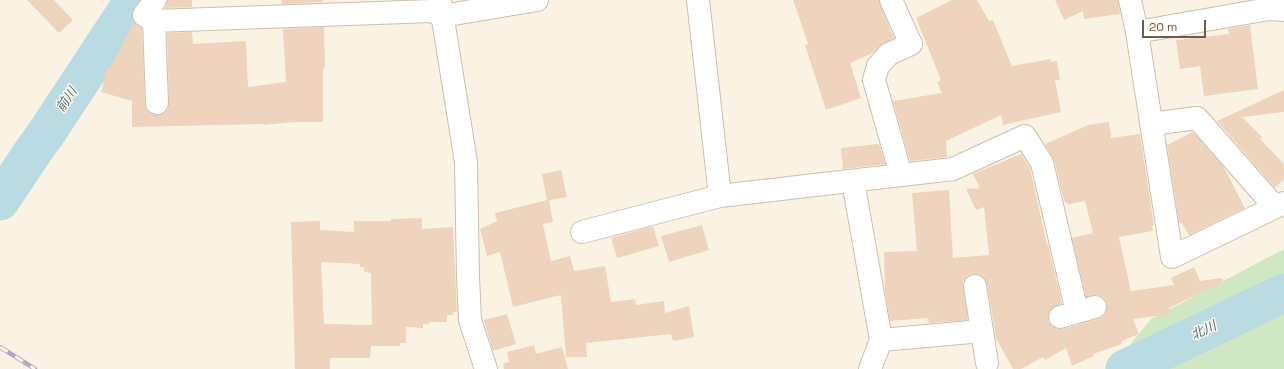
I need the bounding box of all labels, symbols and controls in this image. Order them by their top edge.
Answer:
scale bar [1144,12,1208,38]
text: 20 m [1149,19,1177,35]
water label: 前川 [53,85,81,115]
water label: 北川 [1189,318,1219,344]

